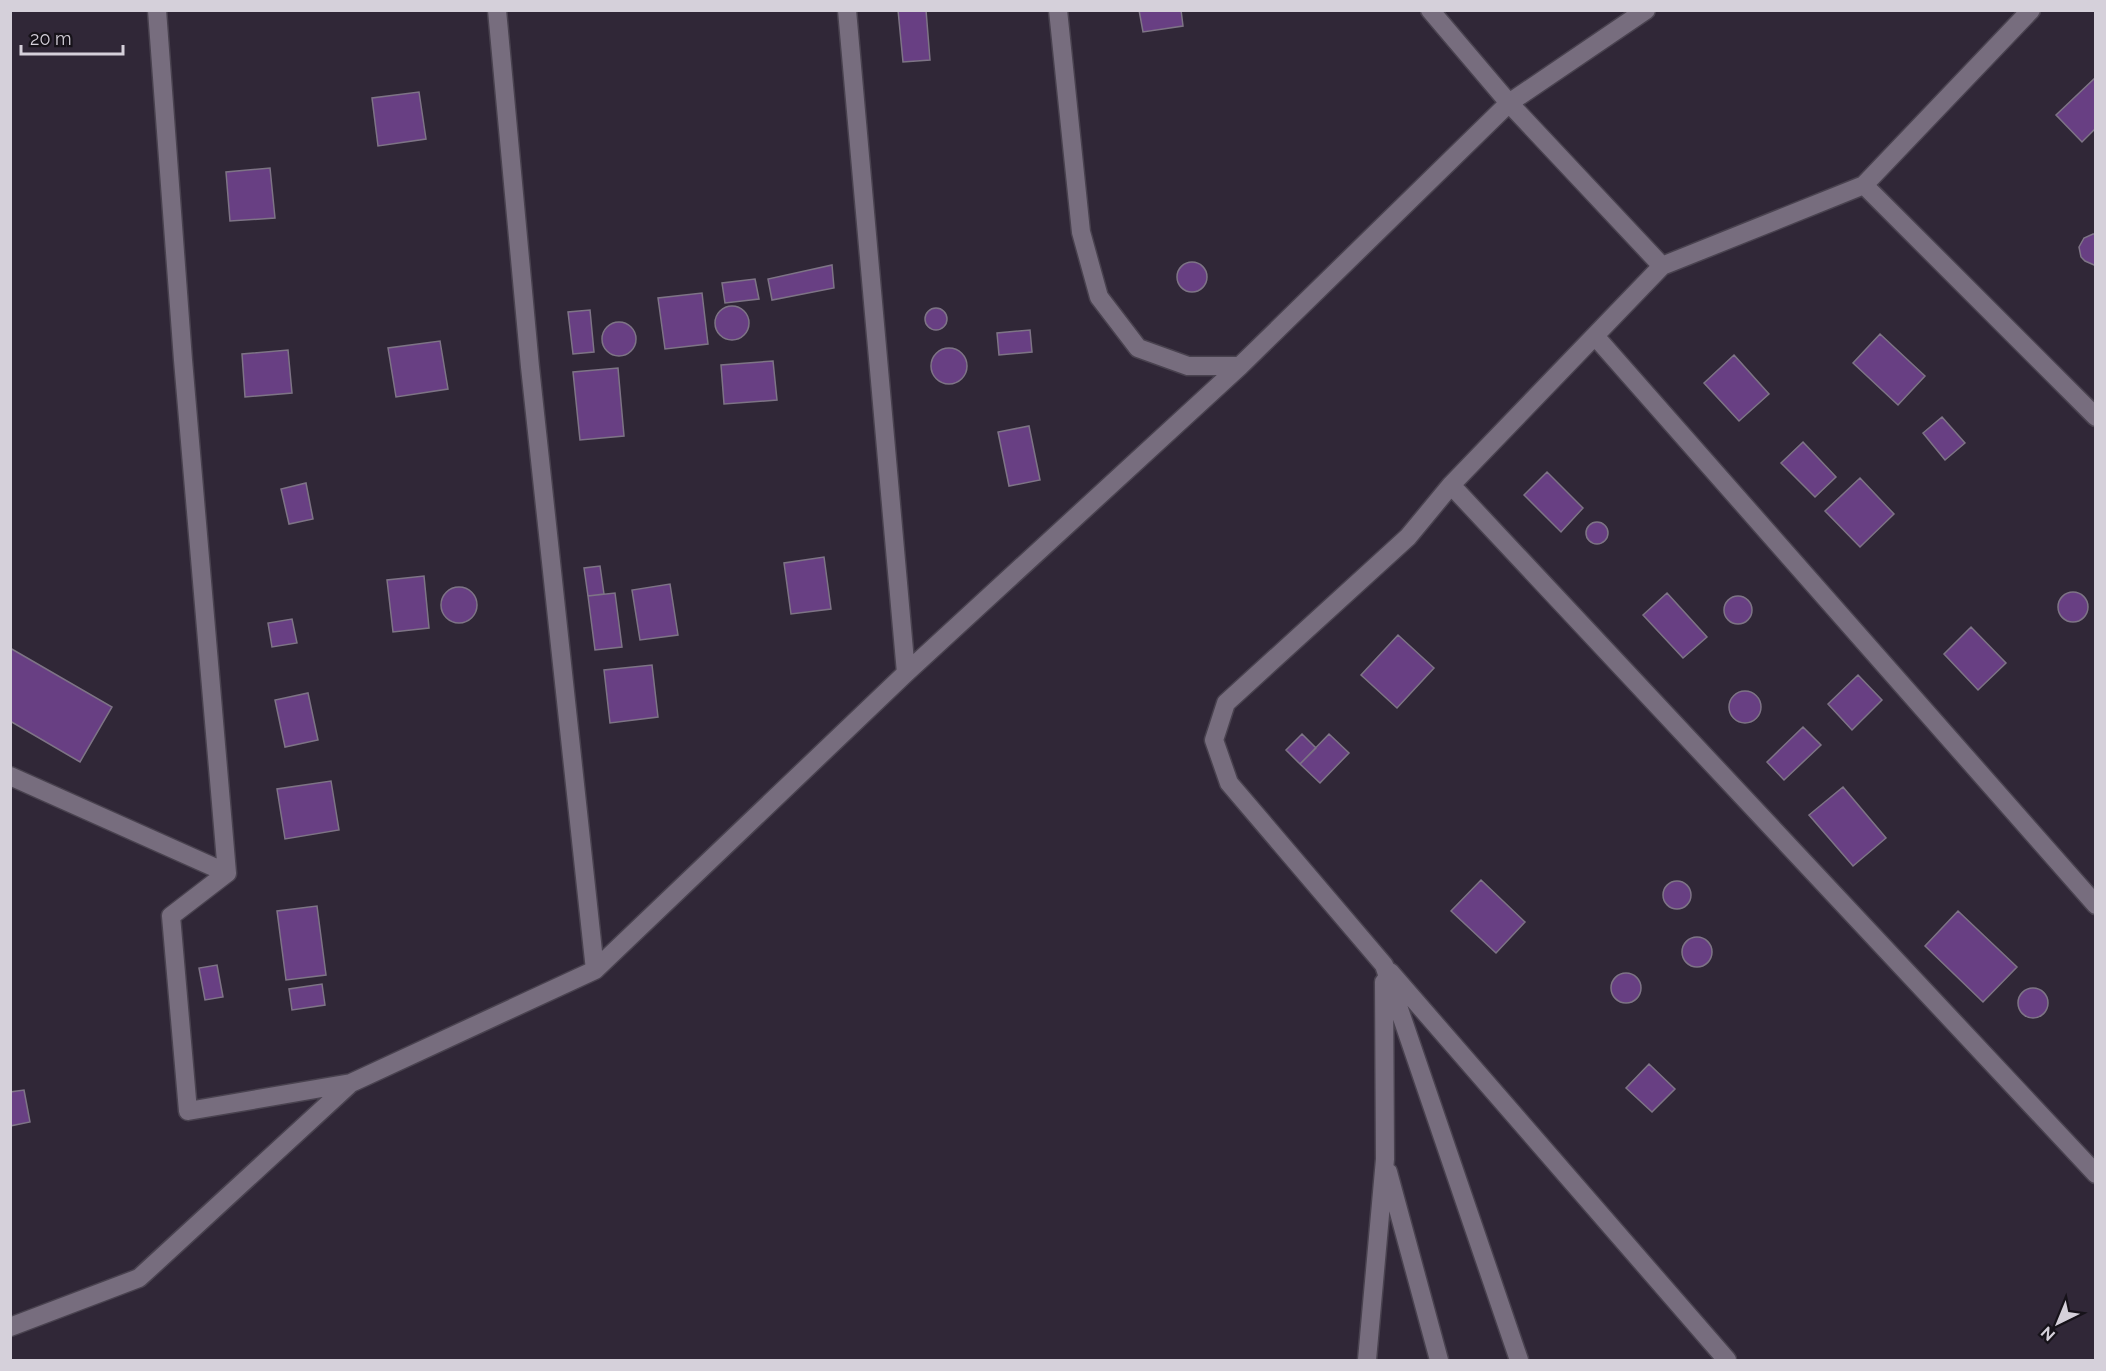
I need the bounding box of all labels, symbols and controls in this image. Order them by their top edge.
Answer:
scale bar [21,18,123,56]
text: 20 m [30,28,72,49]
north arrow [2028,1293,2088,1353]
text: N [2037,1322,2059,1345]

